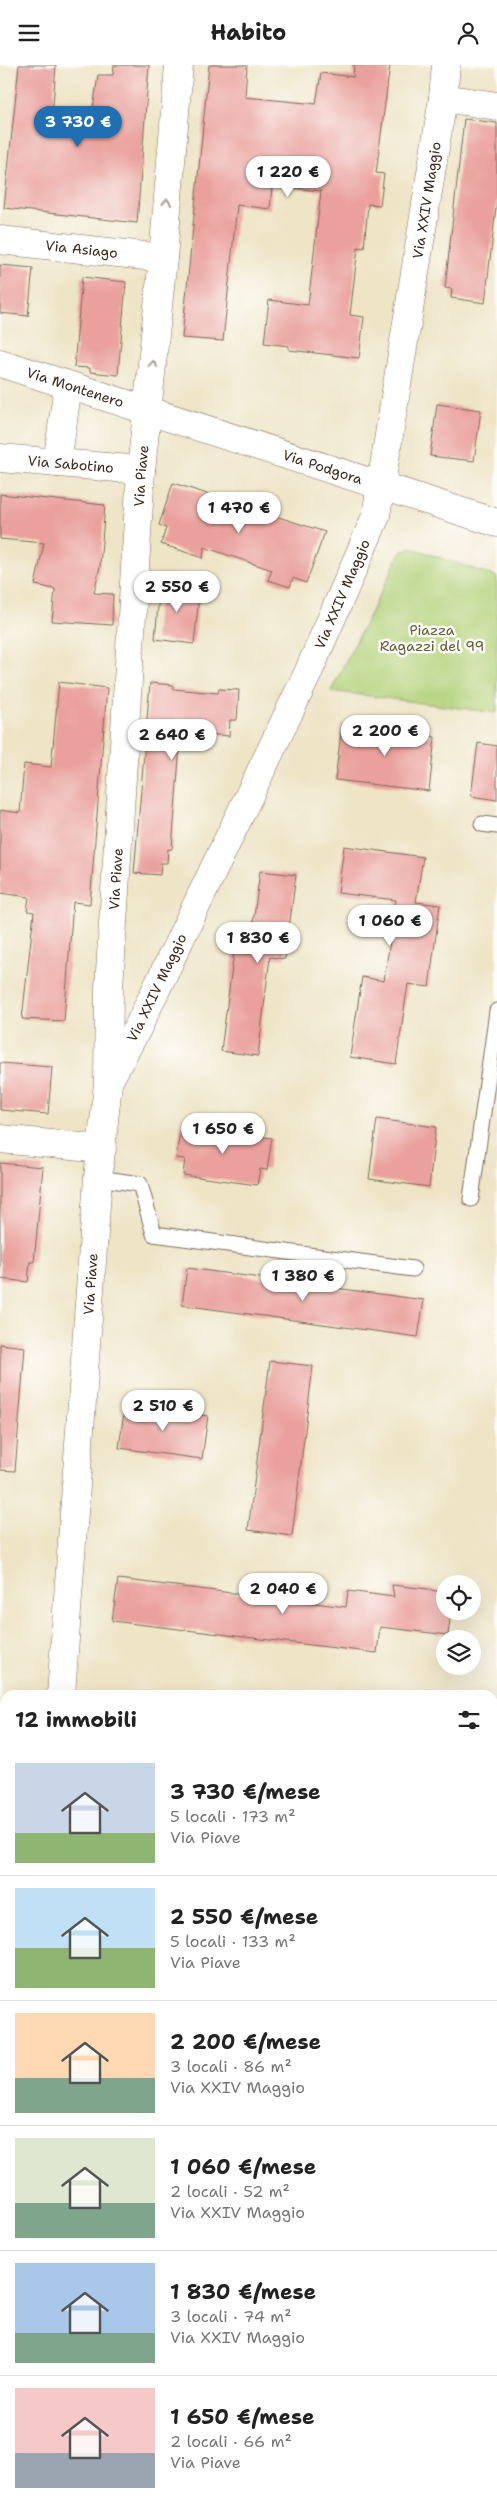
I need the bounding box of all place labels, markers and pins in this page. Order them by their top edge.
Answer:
pin: 3 730 € [32,106,124,148]
pin: 1 220 € [242,155,334,198]
pin: 1 470 € [193,491,285,534]
pin: 2 550 € [131,571,223,613]
pin: 2 200 € [339,715,431,757]
pin: 2 640 € [126,719,218,761]
pin: 1 060 € [344,905,436,947]
pin: 1 830 € [212,921,304,964]
pin: 1 650 € [177,1113,269,1155]
pin: 1 380 € [257,1259,349,1302]
pin: 2 510 € [117,1389,209,1432]
pin: 2 040 € [237,1573,329,1615]

